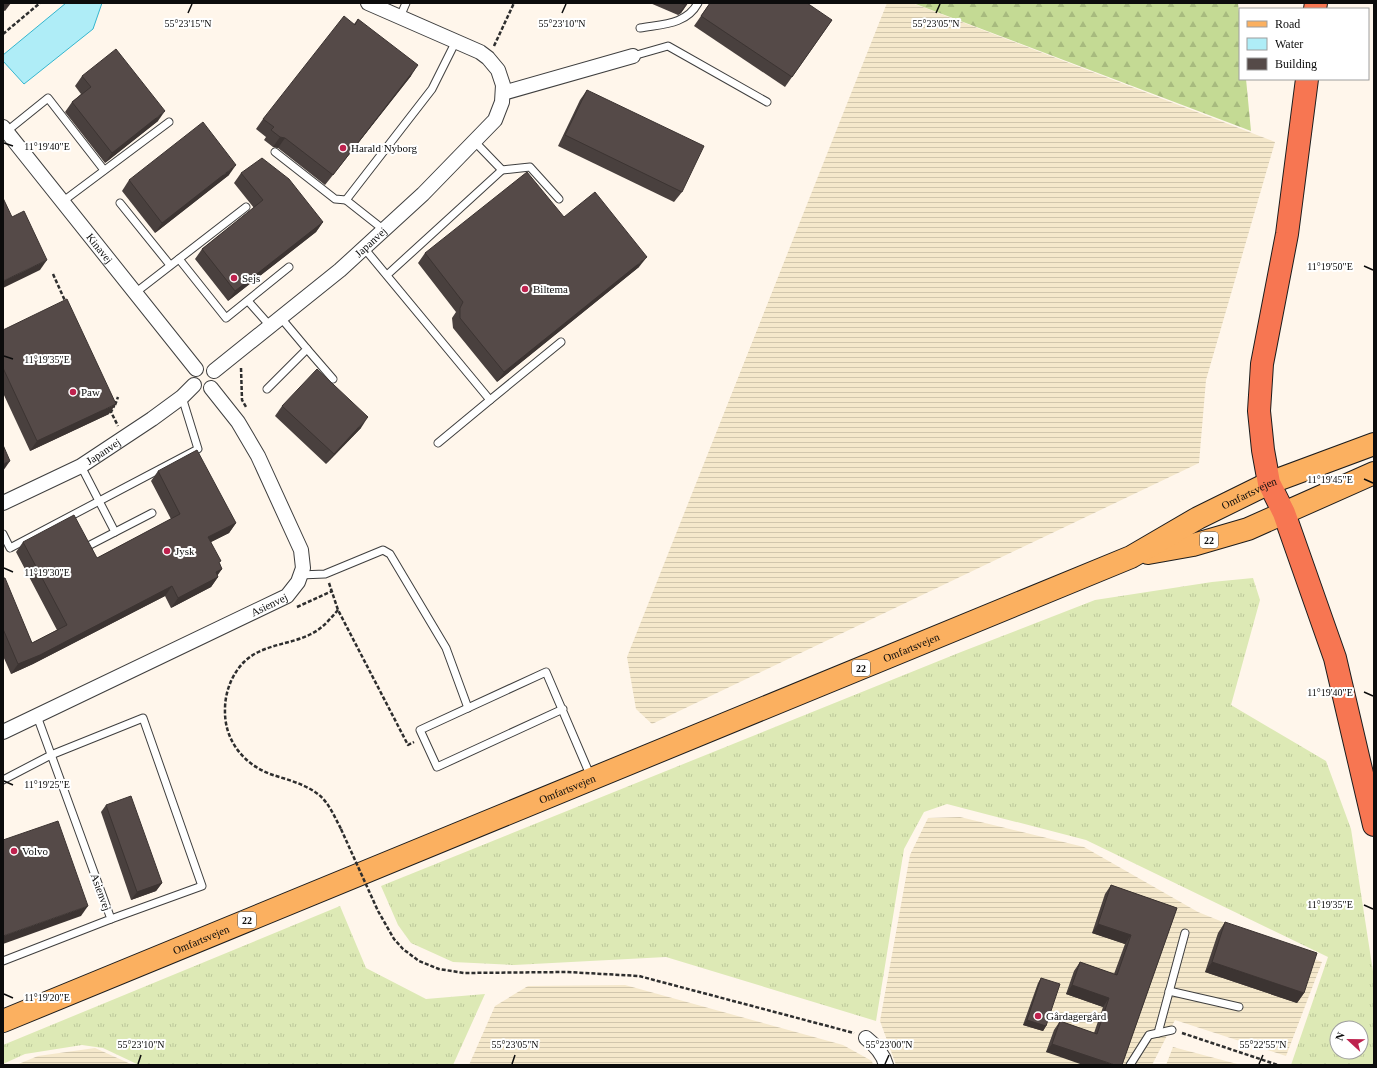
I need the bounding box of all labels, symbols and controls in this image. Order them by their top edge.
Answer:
legend [1239,8,1369,80]
text: Road [1275,17,1300,31]
text: 55°23'15"N [164,18,212,29]
text: 55°23'10"N [538,18,586,29]
text: 55°23'05"N [912,18,960,29]
text: Water [1275,37,1303,51]
text: Building [1275,57,1317,71]
text: 11°19'40"E [24,141,70,152]
place label: Harald Nyborg [351,142,418,154]
marker: Harald Nyborg [338,143,348,153]
street label: Japanvej [352,225,389,259]
street label: Kinavej [84,231,115,266]
text: 11°19'50"E [1307,261,1353,272]
place label: Sejs [242,272,260,284]
marker: Sejs [229,273,239,283]
place label: Biltema [533,283,568,295]
marker: Biltema [520,284,530,294]
text: 11°19'35"E [24,354,70,365]
place label: Paw [81,386,100,398]
marker: Paw [68,387,78,397]
street label: Japanvej [84,436,123,467]
text: 11°19'45"E [1307,474,1353,485]
street label: Omfartsvejen [1219,475,1279,512]
road number: 22 [1200,532,1218,548]
place label: Jysk [175,545,195,557]
marker: Jysk [162,546,172,556]
text: 11°19'30"E [24,567,70,578]
street label: Asienvej [249,591,289,618]
street label: Omfartsvejen [881,630,942,664]
road number: 22 [852,660,870,676]
text: 11°19'40"E [1307,687,1353,698]
street label: Omfartsvejen [537,772,598,806]
text: 11°19'25"E [24,779,70,790]
place label: Volvo [22,845,49,857]
marker: Volvo [9,846,19,856]
street label: Asienvej [89,872,113,912]
text: 11°19'35"E [1307,899,1353,910]
road number: 22 [238,912,256,928]
street label: Omfartsvejen [171,922,231,957]
text: 11°19'20"E [24,992,70,1003]
place label: Gårdagergård [1046,1010,1107,1022]
marker: Gårdagergård [1033,1011,1043,1021]
north arrow [1329,1020,1369,1060]
text: N [1333,1030,1347,1042]
text: 55°23'10"N [117,1039,165,1050]
text: 55°23'05"N [491,1039,539,1050]
text: 55°23'00"N [865,1039,913,1050]
text: 55°22'55"N [1239,1039,1287,1050]

